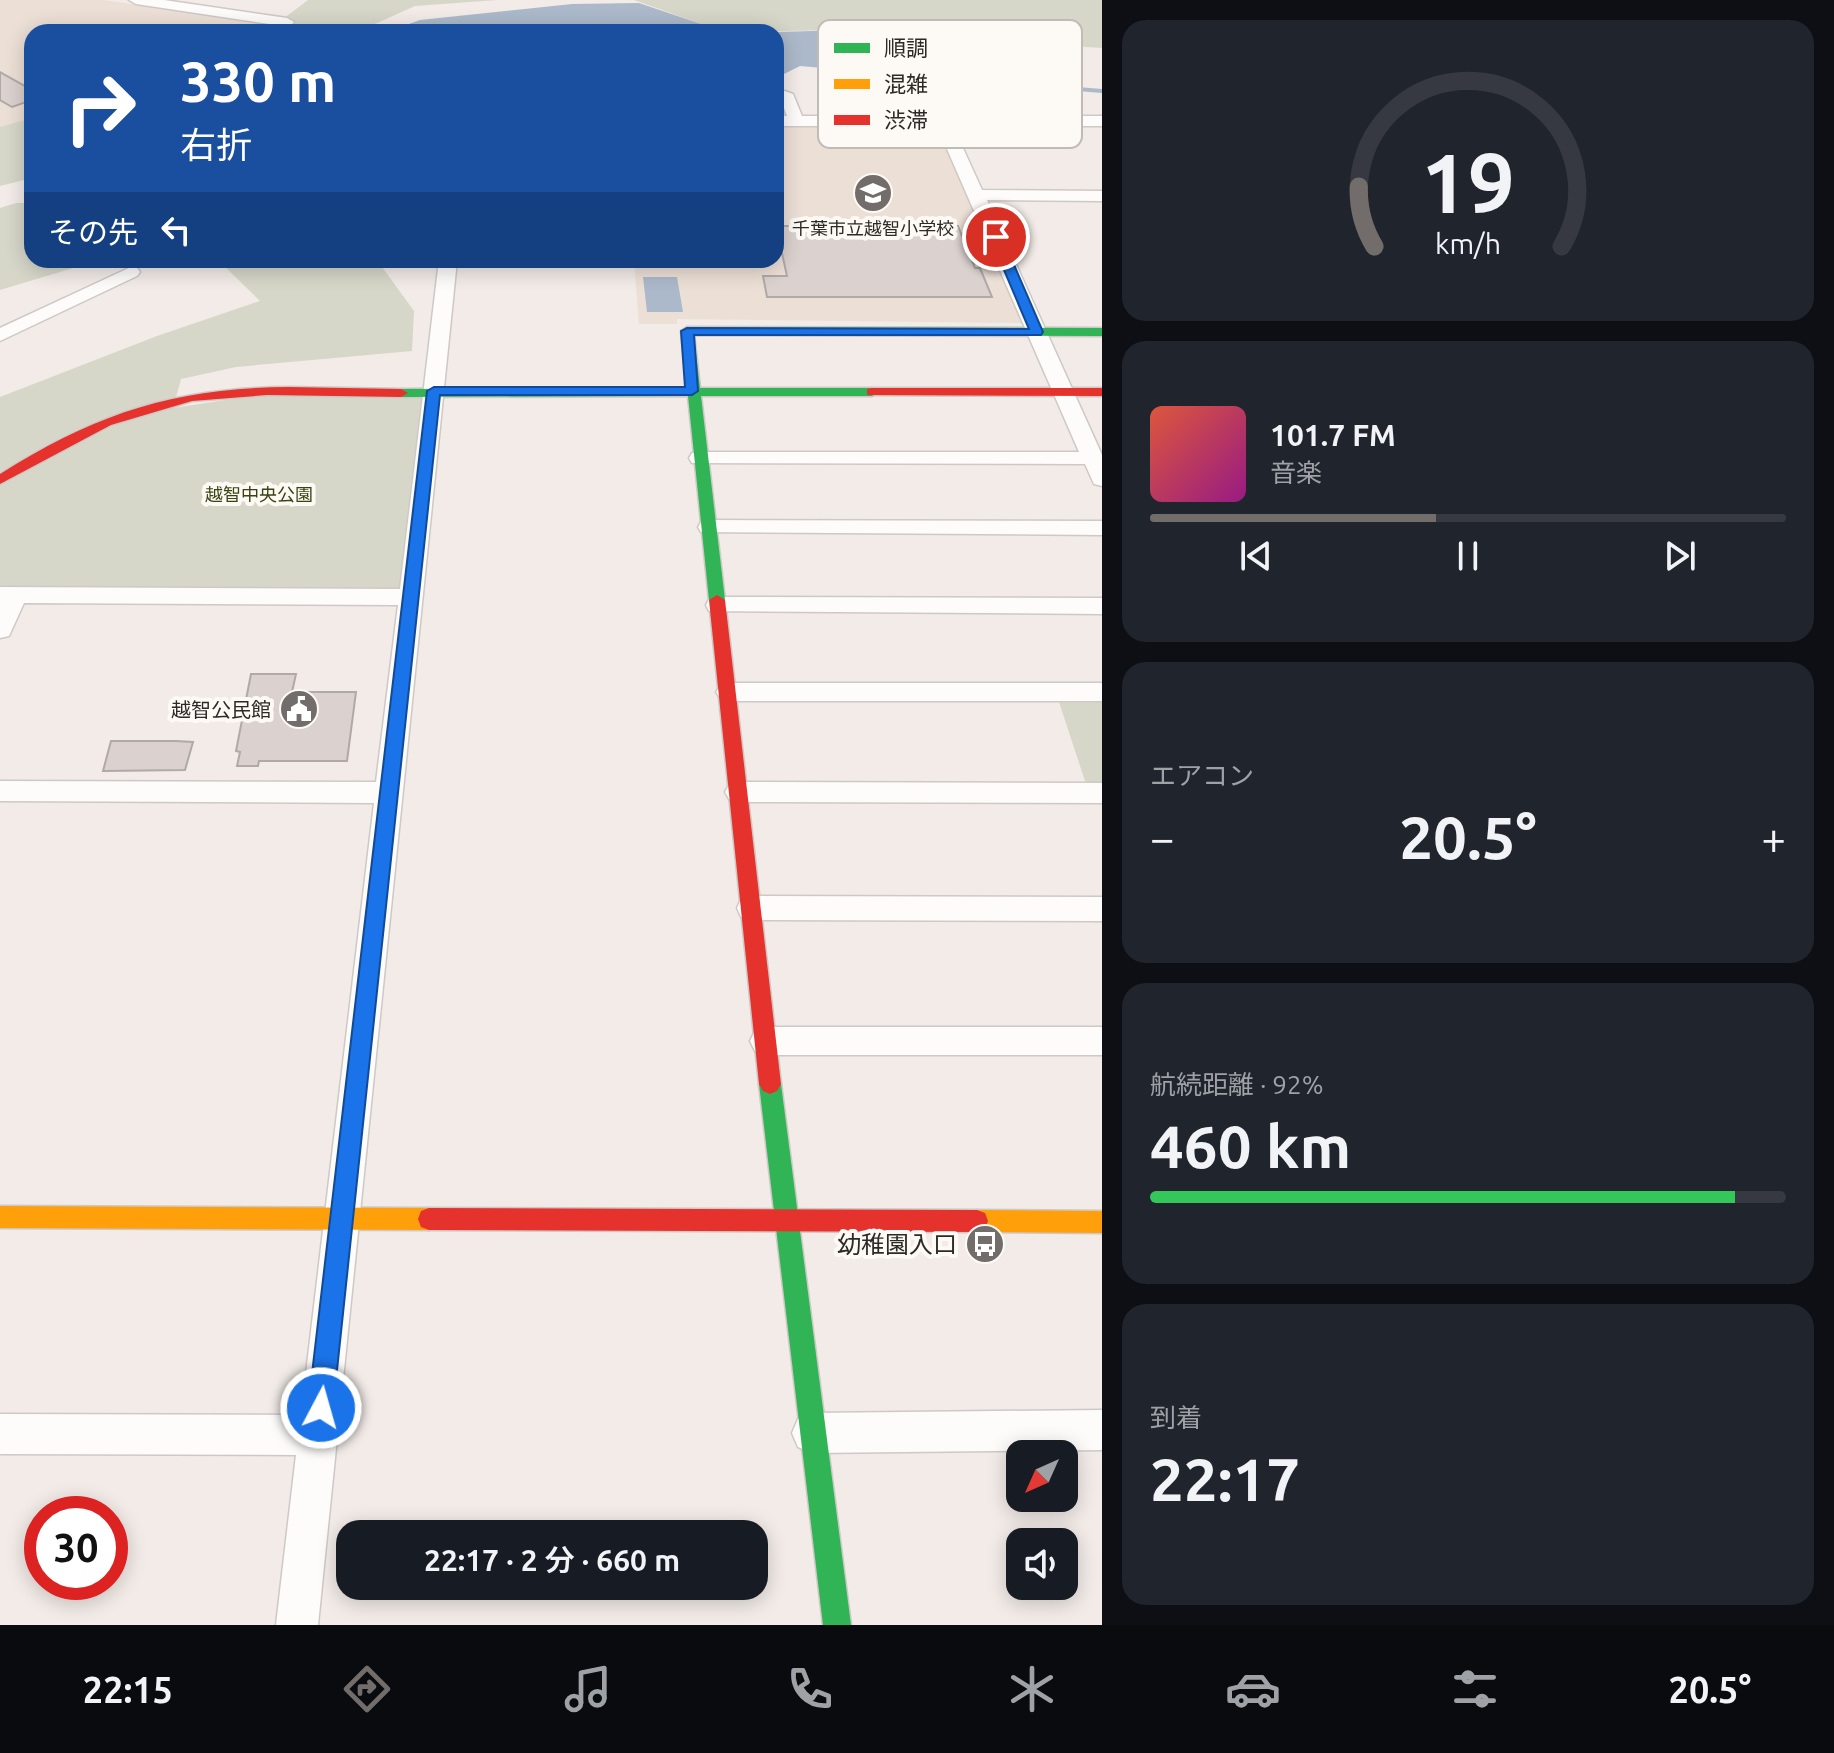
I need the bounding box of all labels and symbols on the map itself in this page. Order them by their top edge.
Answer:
legend [818,20,1082,148]
text: 順調 [884,35,928,60]
text: 混雑 [884,71,928,96]
text: 渋滞 [884,107,928,132]
school or university icon: 千葉市立越智小学校 [852,172,894,214]
pin [962,203,1030,271]
place label: 千葉市立越智小学校 [792,218,954,238]
park label: 越智中央公園 [205,484,313,504]
public building icon: 越智公民館 [278,688,320,730]
place label: 越智公民館 [171,698,271,721]
bus stop icon: 幼稚園入口 [964,1223,1006,1265]
place label: 幼稚園入口 [837,1231,957,1258]
position arrow [279,1366,363,1450]
north arrow [1006,1440,1078,1512]
speed limit sign: 30 [24,1496,128,1600]

